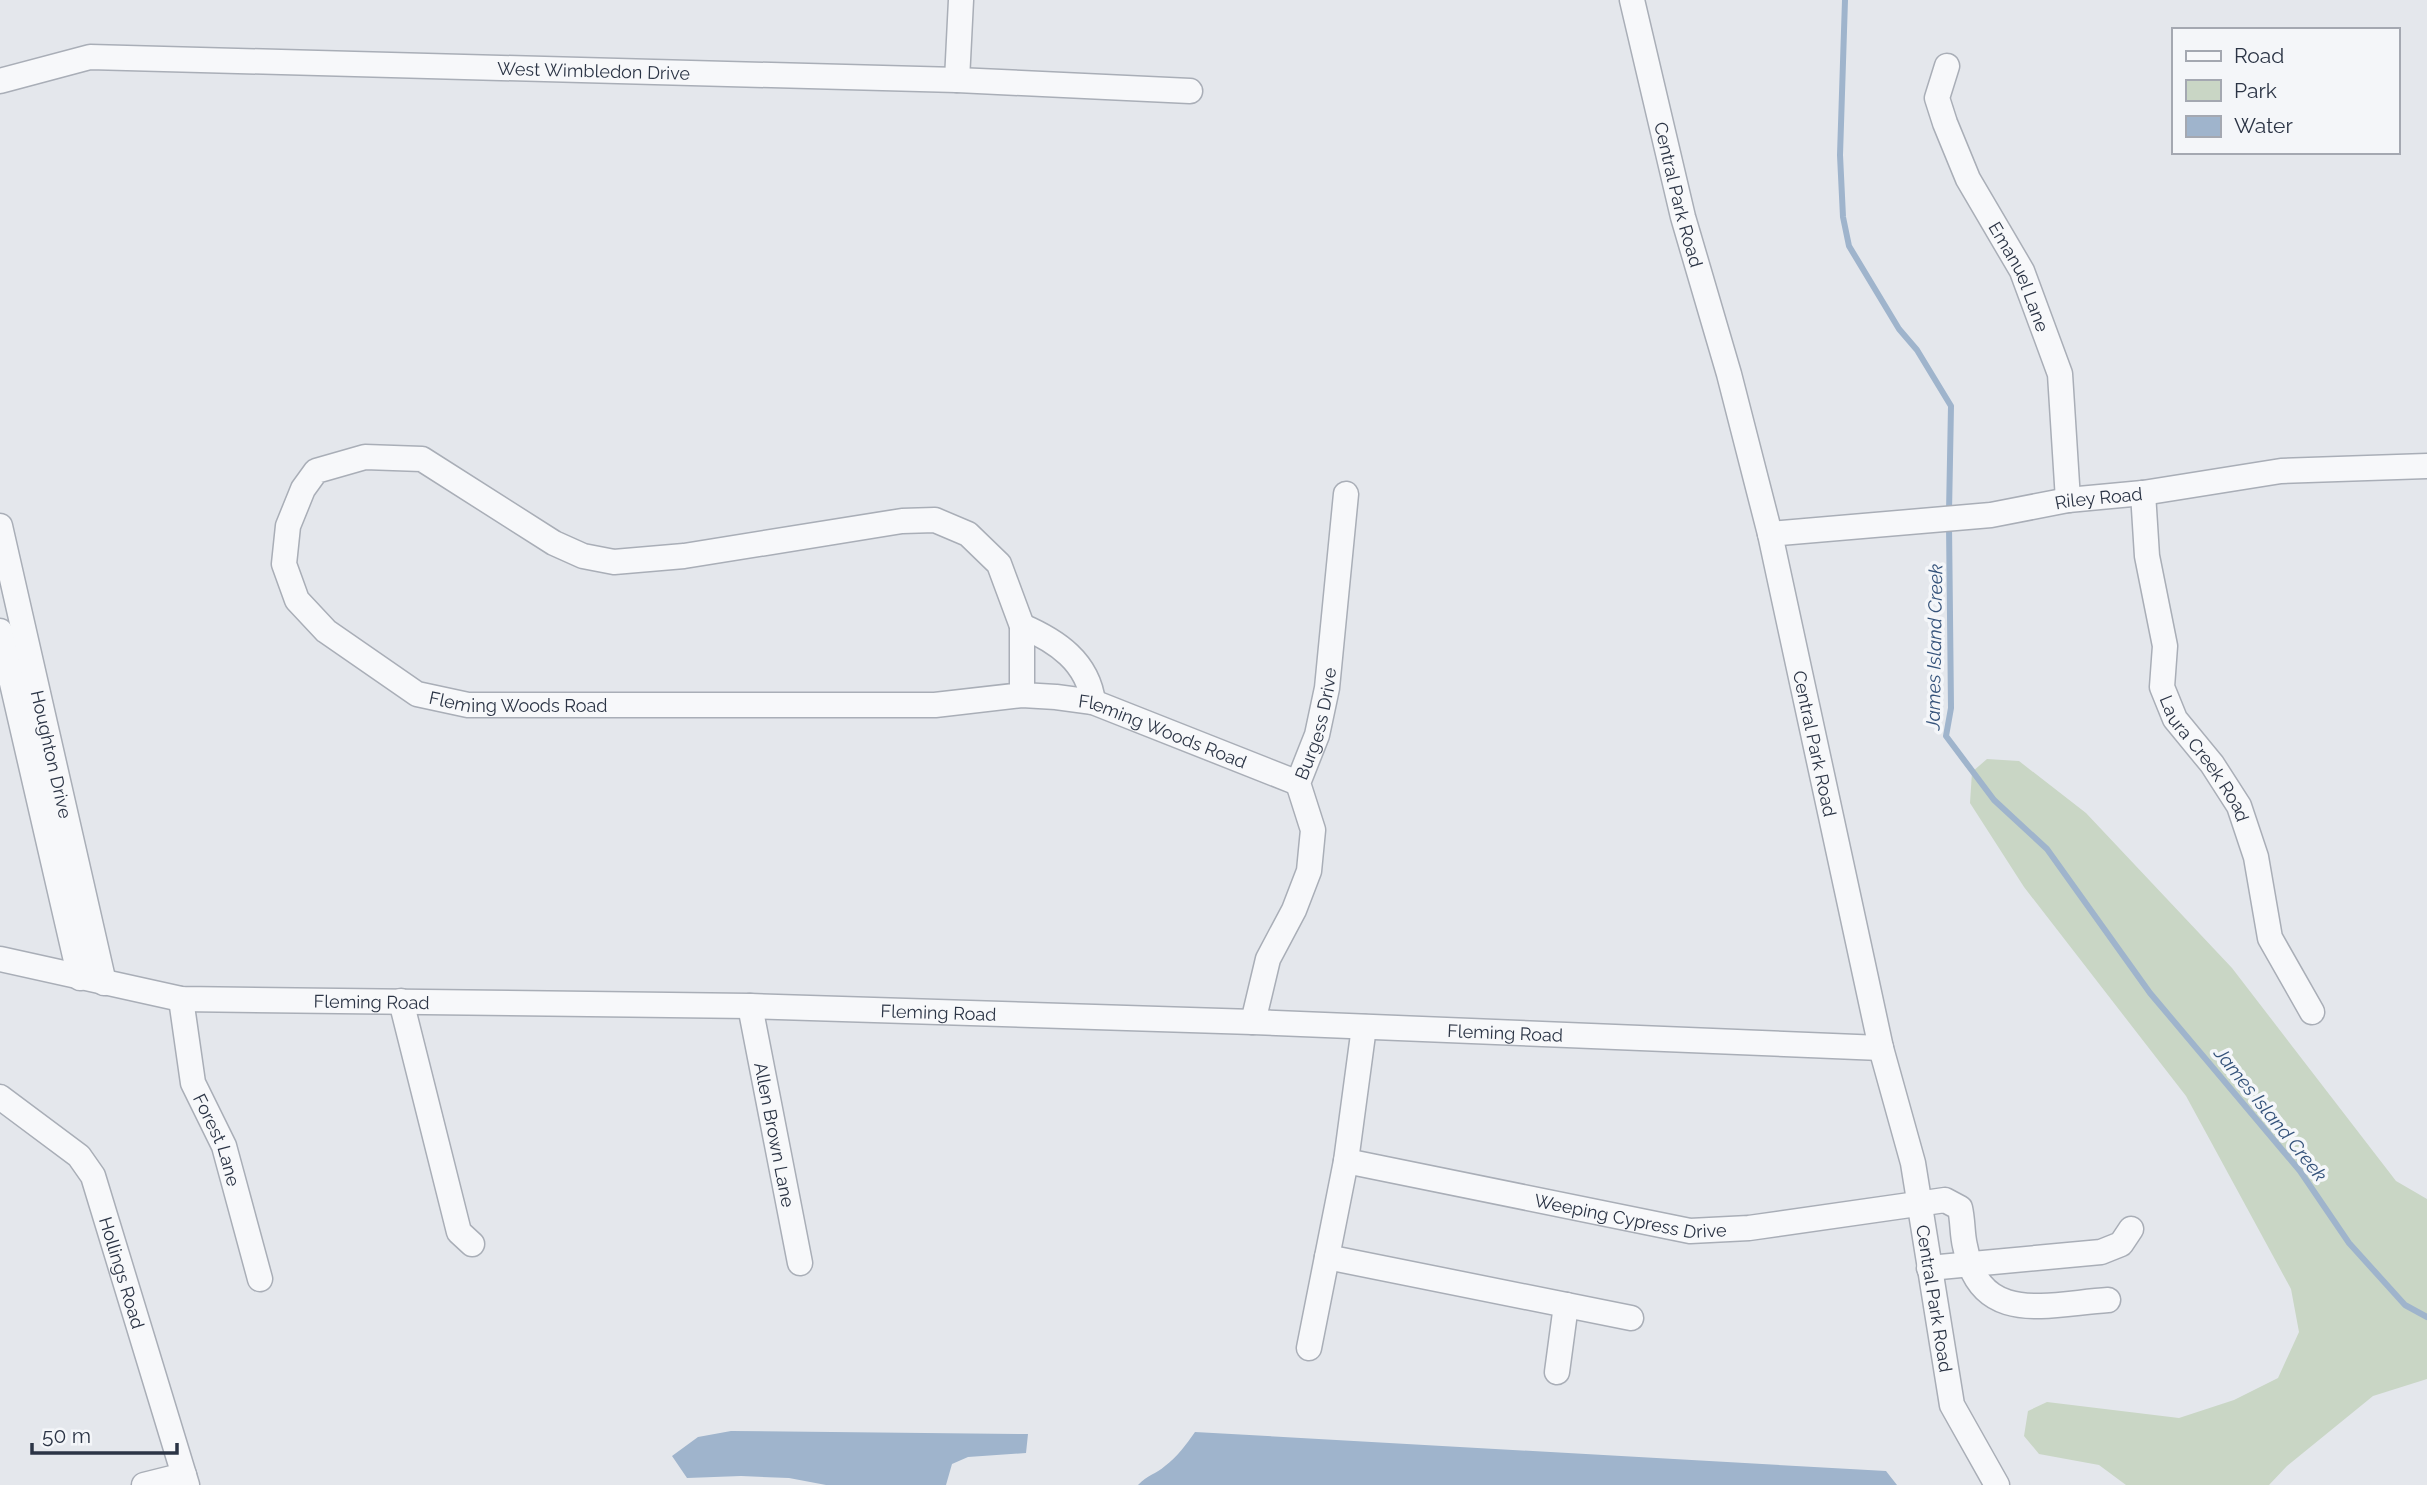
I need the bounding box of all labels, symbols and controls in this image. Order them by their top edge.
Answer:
legend [2172,28,2399,154]
text: Road [2234,43,2284,68]
street label: West Wimbledon Drive [497,57,691,83]
text: Park [2234,78,2277,103]
text: Water [2234,113,2293,138]
street label: Central Park Road [1650,120,1708,269]
street label: Emanuel Lane [1985,218,2054,335]
street label: Riley Road [2053,483,2143,513]
water label: James Island Creek [1922,564,1946,731]
street label: Burgess Drive [1290,666,1339,782]
street label: Central Park Road [1789,668,1841,819]
street label: Fleming Woods Road [427,686,608,716]
street label: Houghton Drive [27,688,77,821]
street label: Fleming Woods Road [1077,690,1250,772]
street label: Laura Creek Road [2156,692,2254,824]
street label: Fleming Road [313,990,430,1013]
street label: Fleming Road [880,1000,997,1024]
street label: Fleming Road [1447,1020,1564,1045]
water label: James Island Creek [2209,1042,2332,1186]
street label: Allen Brown Lane [751,1060,799,1209]
street label: Forest Lane [189,1090,245,1189]
street label: Weeping Cypress Drive [1533,1189,1727,1243]
street label: Hollings Road [96,1214,149,1331]
street label: Central Park Road [1913,1223,1957,1374]
scale bar [32,1412,177,1456]
text: 50 m [42,1423,91,1448]

